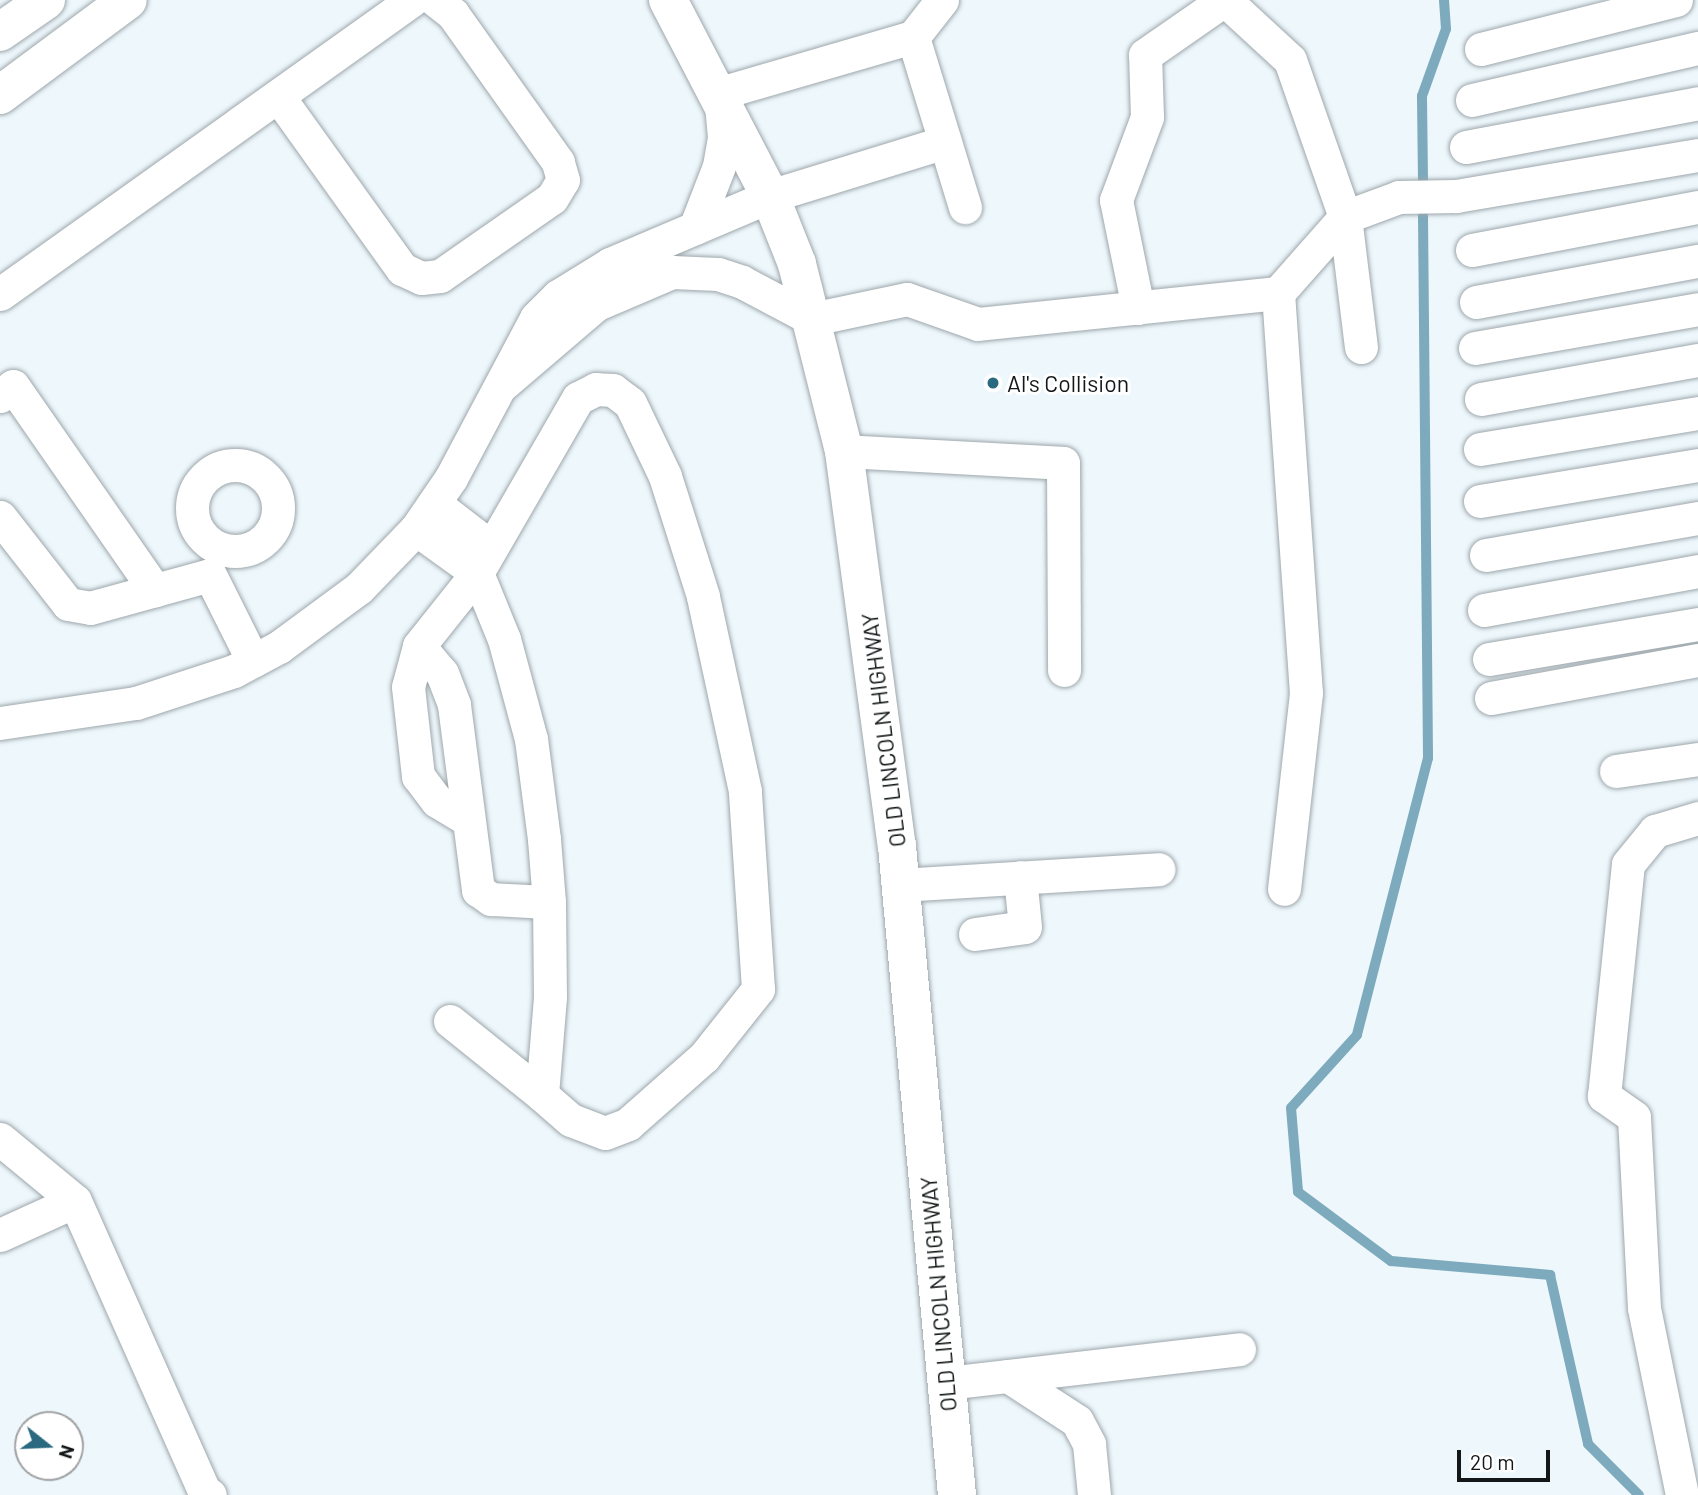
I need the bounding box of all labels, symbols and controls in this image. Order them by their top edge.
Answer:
place label: Al's Collision [1007,369,1129,397]
marker: Al's Collision [985,375,1001,391]
street label: OLD LINCOLN HIGHWAY [855,611,911,849]
street label: OLD LINCOLN HIGHWAY [914,1175,962,1413]
north arrow [14,1411,84,1481]
scale bar [1460,1436,1553,1480]
text: N [55,1442,80,1462]
text: 20 m [1470,1449,1515,1474]

